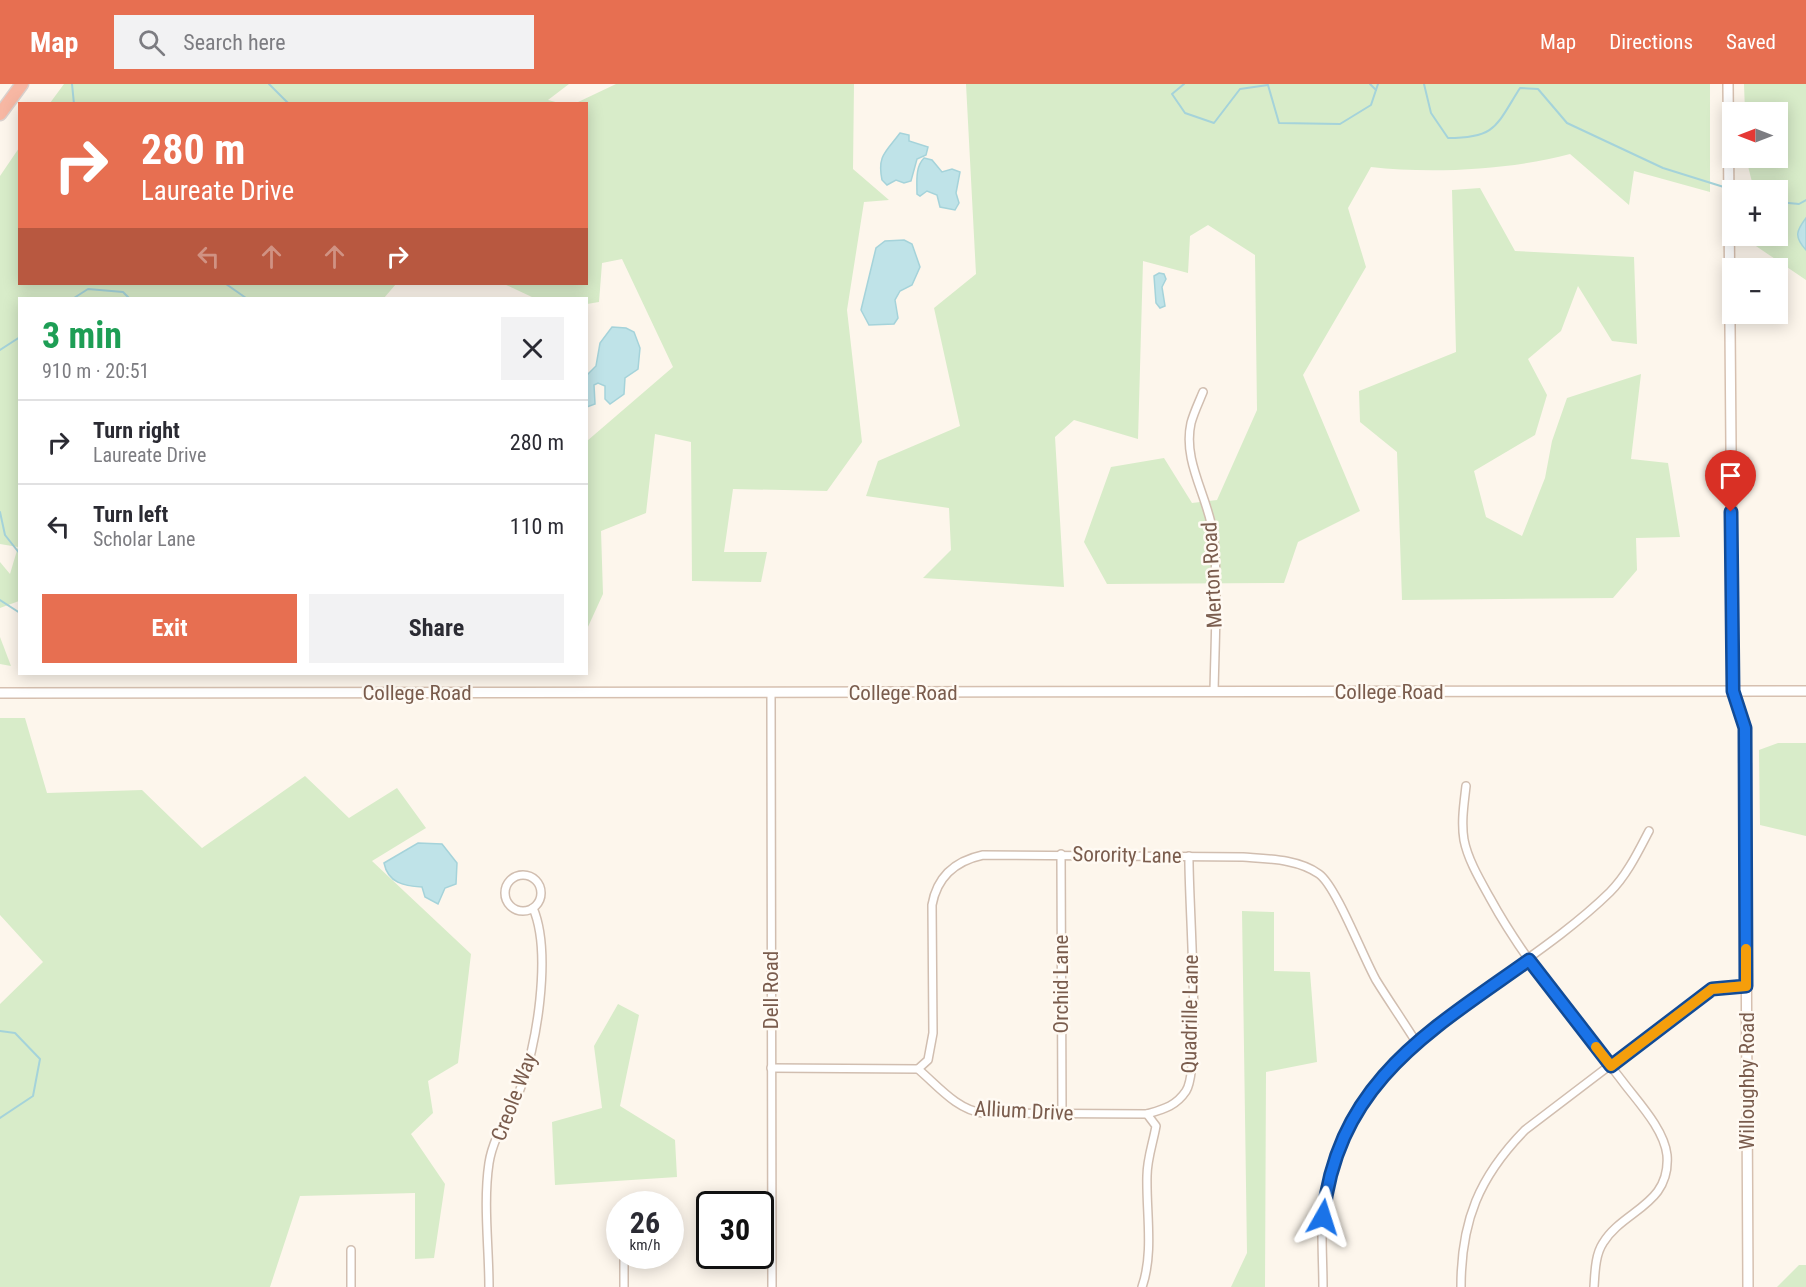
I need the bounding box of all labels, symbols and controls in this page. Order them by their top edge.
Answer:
search box [114,15,534,69]
text: Map [30,26,78,59]
icon: search [135,26,168,59]
text: Search here [183,30,286,55]
text: Map [1540,30,1576,54]
text: Directions [1609,30,1693,54]
text: Saved [1726,30,1776,54]
north arrow [1722,102,1788,168]
map controls [1722,102,1788,324]
text: 280 m [141,125,246,174]
icon: right [42,126,120,204]
text: Laureate Drive [141,175,294,207]
button: + [1722,180,1788,246]
icon: left [192,240,225,273]
icon: ahead [255,240,288,273]
icon: ahead [318,240,351,273]
icon: right [381,240,414,273]
button: − [1722,258,1788,324]
text: 3 min [42,315,122,357]
button: close [501,317,564,380]
text: 910 m · 20:51 [42,359,149,383]
text: Turn right [93,418,180,443]
icon: right [42,426,75,459]
text: 280 m [510,430,564,455]
text: Laureate Drive [93,443,206,467]
pin [1705,450,1756,512]
icon: arrive [1714,459,1747,492]
text: Turn left [93,502,168,527]
icon: left [42,510,75,543]
text: 110 m [510,514,564,539]
street label: Merton Road [1197,521,1227,629]
text: Scholar Lane [93,527,195,551]
button: Exit [42,594,297,663]
button: Share [309,594,564,663]
street label: College Road [1334,680,1444,704]
street label: College Road [362,681,472,705]
street label: College Road [848,681,958,705]
street label: Sorority Lane [1072,842,1182,868]
street label: Orchid Lane [1049,934,1073,1033]
street label: Dell Road [759,951,783,1029]
street label: Quadrille Lane [1177,954,1203,1074]
street label: Willoughby Road [1735,1012,1759,1150]
street label: Creole Way [486,1049,542,1144]
street label: Allium Drive [974,1096,1074,1126]
position arrow [1291,1185,1355,1249]
speed limit sign: 30 [696,1191,774,1269]
text: 26 [630,1205,660,1240]
text: km/h [630,1236,660,1254]

